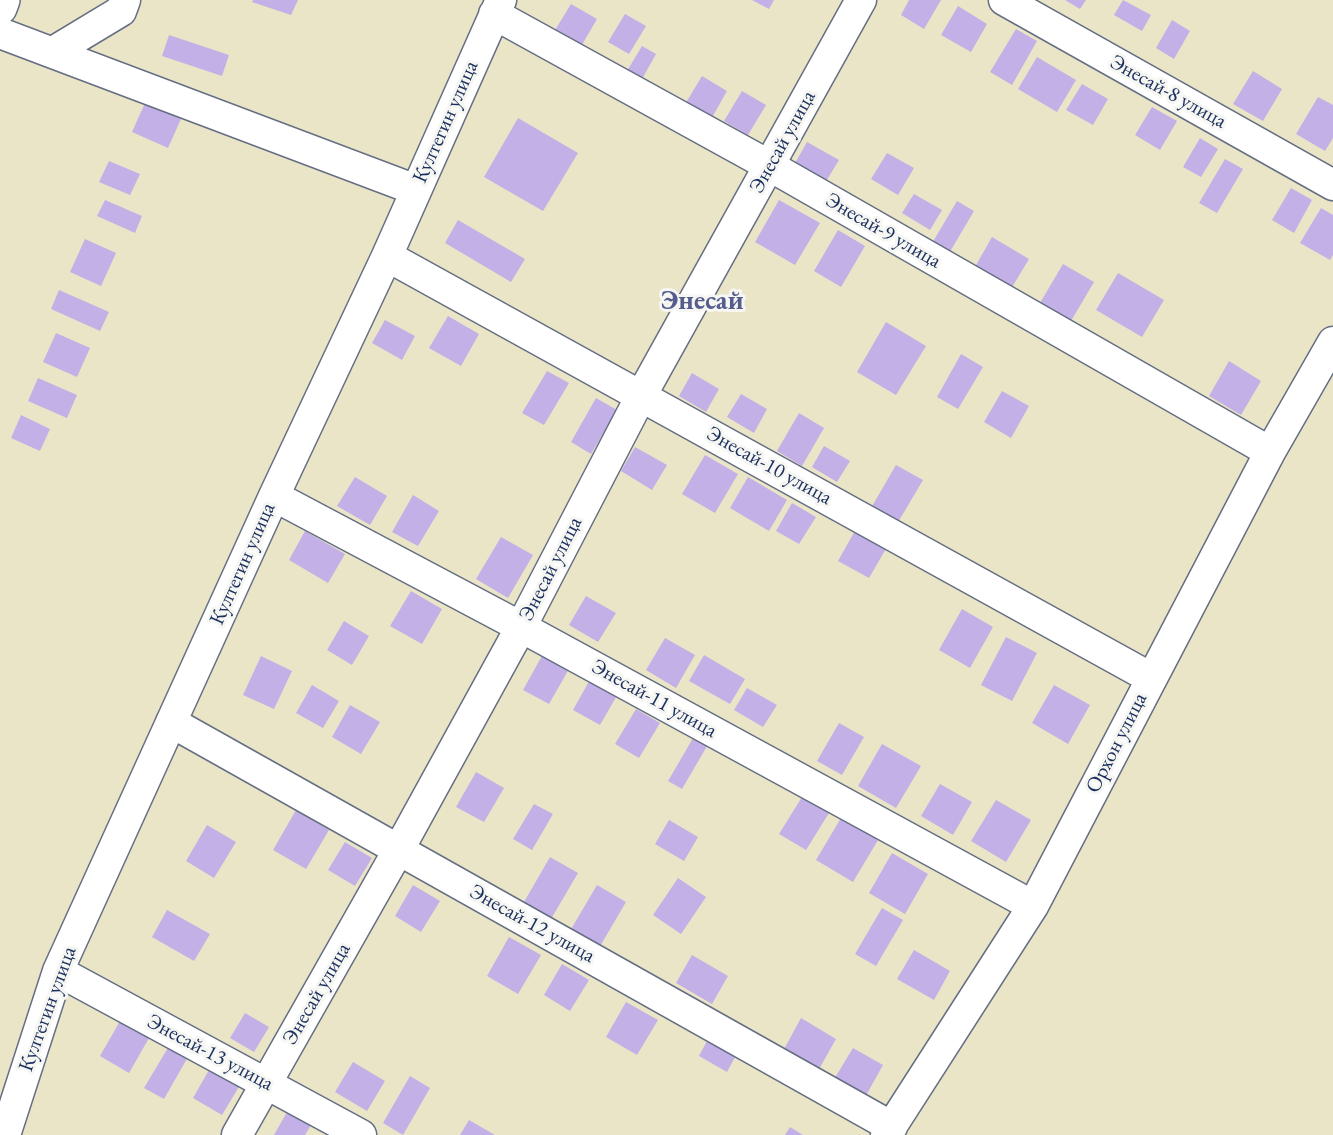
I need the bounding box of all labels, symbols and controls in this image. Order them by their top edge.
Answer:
street label: Энесай-8 улица [1105,50,1231,134]
street label: Култегин улица [408,57,484,187]
street label: Энесай улица [744,86,822,198]
street label: Энесай-9 улица [821,188,945,274]
district label: Энесай [660,286,744,318]
street label: Энесай-10 улица [702,421,836,511]
street label: Култегин улица [205,499,281,629]
street label: Энесай улица [514,513,588,625]
street label: Энесай-11 улица [587,654,721,744]
street label: Орхон улица [1081,689,1153,797]
street label: Энесай-12 улица [465,879,599,969]
street label: Энесай улица [278,939,356,1049]
street label: Култегин улица [14,943,82,1075]
street label: Энесай-13 улица [143,1009,277,1097]

